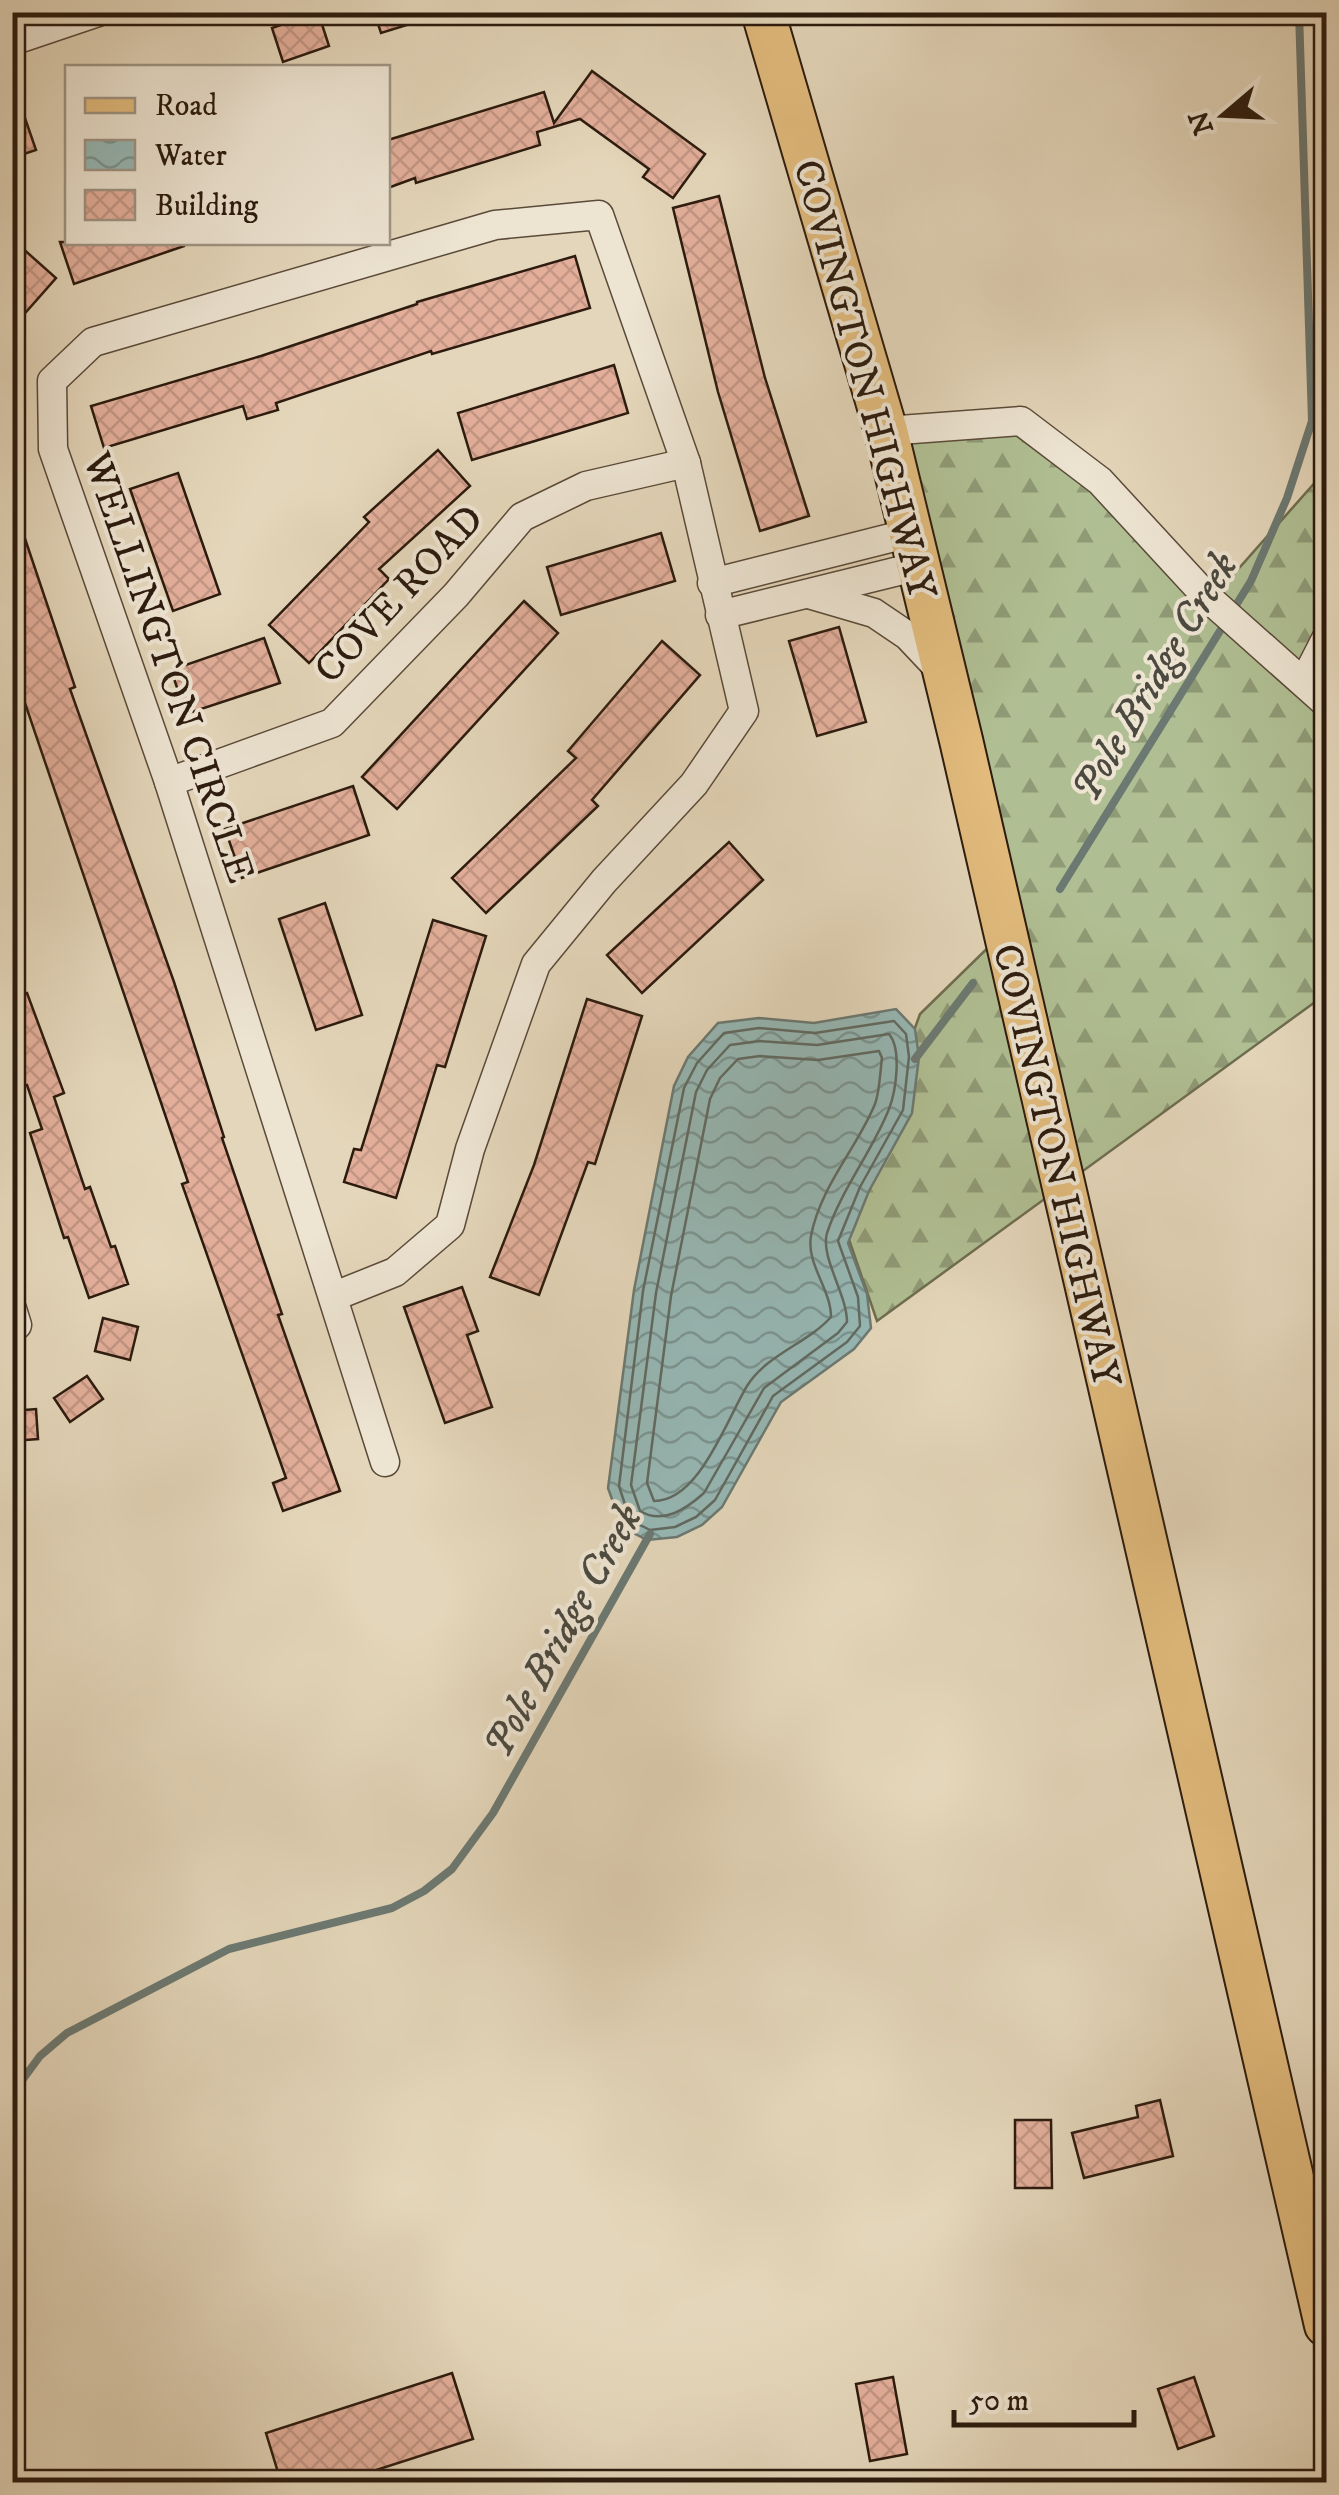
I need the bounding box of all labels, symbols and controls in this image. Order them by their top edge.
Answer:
legend [65,65,390,245]
north arrow [1174,65,1274,165]
text: Road [155,88,217,125]
text: N [1181,106,1222,139]
text: Water [154,138,227,175]
street label: COVINGTON HIGHWAY [780,155,946,606]
text: Building [155,188,259,225]
street label: WELLINGTON CIRCLE [70,445,264,890]
street label: COVE ROAD [305,495,496,695]
water label: Pole Bridge Creek [1061,543,1251,812]
street label: COVINGTON HIGHWAY [980,940,1131,1393]
water label: Pole Bridge Creek [473,1495,655,1767]
scale bar [954,2365,1134,2427]
text: 50 m [969,2383,1029,2420]

